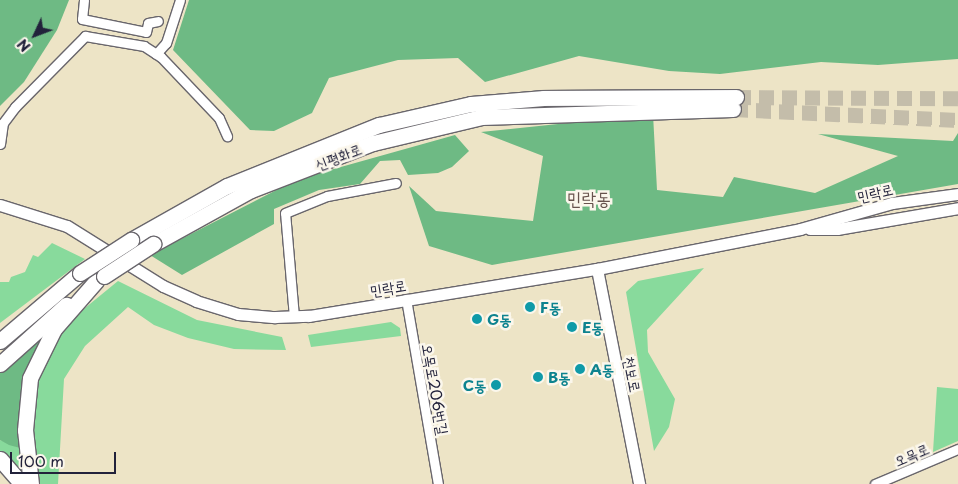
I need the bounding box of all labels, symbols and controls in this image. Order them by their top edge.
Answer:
north arrow [10,10,60,60]
text: N [12,34,35,57]
street label: 신평화로 [312,139,364,173]
street label: 민락로 [855,179,895,205]
district label: 민락동 [567,187,611,209]
street label: 민락로 [369,275,407,299]
place label: F동 [540,298,561,316]
marker: F동 [524,301,536,313]
place label: G동 [487,310,511,328]
marker: G동 [471,313,483,325]
place label: E동 [582,318,603,336]
marker: E동 [566,321,578,333]
street label: 오목로206번길 [419,342,453,436]
street label: 천보로 [621,355,645,393]
place label: A동 [590,360,614,378]
marker: A동 [574,363,586,375]
place label: B동 [548,368,570,386]
marker: B동 [532,371,544,383]
place label: C동 [463,376,486,394]
marker: C동 [490,379,502,391]
street label: 오목로 [891,439,931,469]
scale bar [12,442,119,474]
text: 100 m [18,449,64,472]

